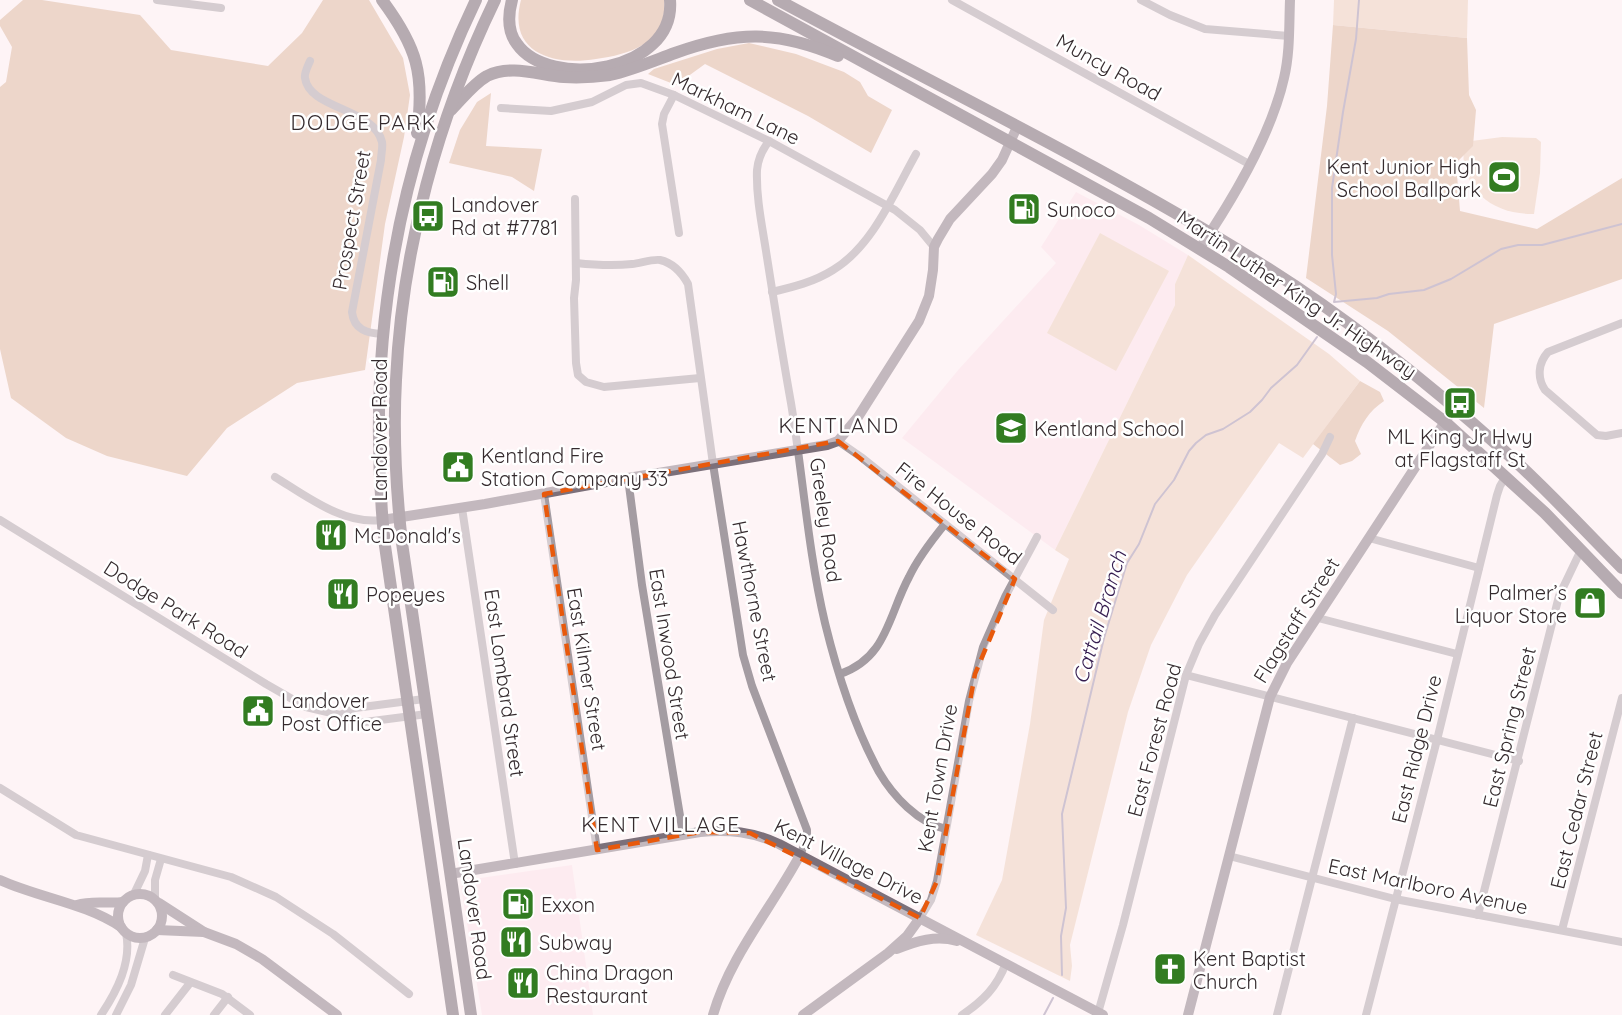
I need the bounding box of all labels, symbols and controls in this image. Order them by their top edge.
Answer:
street label: Muncy Road [1052,28,1166,106]
street label: Markham Lane [668,66,804,150]
district label: DODGE PARK [290,109,438,135]
street label: Prospect Street [326,148,376,292]
place label: Kent Junior High School Ballpark [1326,154,1481,202]
sports icon: Kent Junior High School Ballpark [1486,159,1522,195]
fuel station icon: Sunoco [1006,191,1042,227]
place label: Landover Rd at #7781 [451,192,558,240]
place label: Sunoco [1047,197,1116,222]
bus stop icon: Landover Rd at #7781 [410,198,446,234]
street label: Martin Luther King Jr. Highway [1172,204,1422,384]
fuel station icon: Shell [425,264,461,300]
place label: Shell [466,270,509,295]
street label: Landover Road [367,359,392,501]
bus stop icon: ML King Jr Hwy at Flagstaff St [1442,385,1478,421]
school or university icon: Kentland School [993,410,1029,446]
district label: KENTLAND [778,412,900,438]
place label: Kentland School [1034,416,1184,441]
place label: ML King Jr Hwy at Flagstaff St [1387,424,1533,472]
place label: Kentland Fire Station Company 33 [481,443,668,491]
public building icon: Kentland Fire Station Company 33 [440,449,476,485]
street label: Greeley Road [805,456,847,584]
street label: Fire House Road [891,456,1027,570]
restaurant icon: McDonald's [313,517,349,553]
street label: Hawthorne Street [727,518,783,684]
place label: McDonald's [354,523,461,548]
water label: Cattail Branch [1066,546,1132,687]
street label: Flagstaff Street [1247,553,1345,687]
street label: Dodge Park Road [99,555,253,663]
street label: East Inwood Street [644,567,696,742]
restaurant icon: Popeyes [325,576,361,612]
place label: Palmer’s Liquor Store [1455,580,1567,628]
place label: Popeyes [366,582,445,607]
shop icon: Palmer’s Liquor Store [1572,585,1608,621]
street label: East Kilmer Street [562,586,612,753]
street label: East Lombard Street [479,587,531,779]
street label: East Spring Street [1477,644,1541,810]
street label: East Forest Road [1121,660,1187,820]
street label: East Ridge Drive [1385,672,1447,826]
place label: Landover Post Office [281,688,382,736]
public building icon: Landover Post Office [240,693,276,729]
street label: Kent Town Drive [912,702,962,854]
street label: East Cedar Street [1544,728,1608,891]
district label: KENT VILLAGE [581,811,741,837]
street label: Kent Village Drive [770,813,928,909]
street label: Landover Road [453,836,497,982]
street label: East Marlboro Avenue [1326,853,1530,919]
fuel station icon: Exxon [500,886,536,922]
place label: Exxon [541,892,595,917]
restaurant icon: Subway [498,924,534,960]
place label: Subway [539,930,612,955]
place label: Kent Baptist Church [1193,946,1306,994]
church icon: Kent Baptist Church [1152,951,1188,987]
place label: China Dragon Restaurant [546,960,674,1008]
restaurant icon: China Dragon Restaurant [505,965,541,1001]

